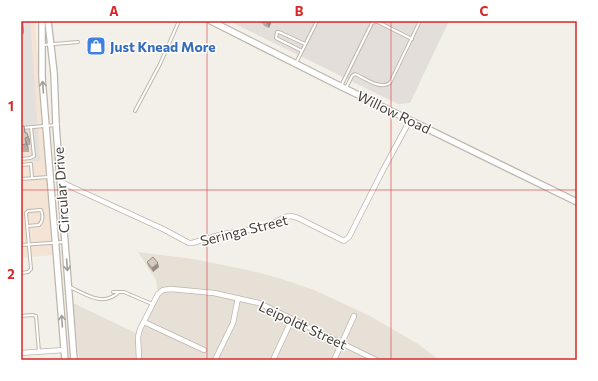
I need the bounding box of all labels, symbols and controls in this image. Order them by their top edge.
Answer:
text: A [109,3,119,19]
text: B [295,3,304,19]
text: C [480,3,489,19]
shop icon: Just Knead More [85,35,107,57]
place label: Just Knead More [110,38,216,55]
one-way arrow [39,80,46,93]
street label: Willow Road [354,87,434,137]
text: 1 [8,98,14,114]
street label: Circular Drive [50,146,72,234]
street label: Seringa Street [198,211,290,249]
one-way arrow [63,258,70,271]
text: 2 [7,266,15,282]
street label: Leipoldt Street [256,297,350,353]
one-way arrow [59,315,66,328]

